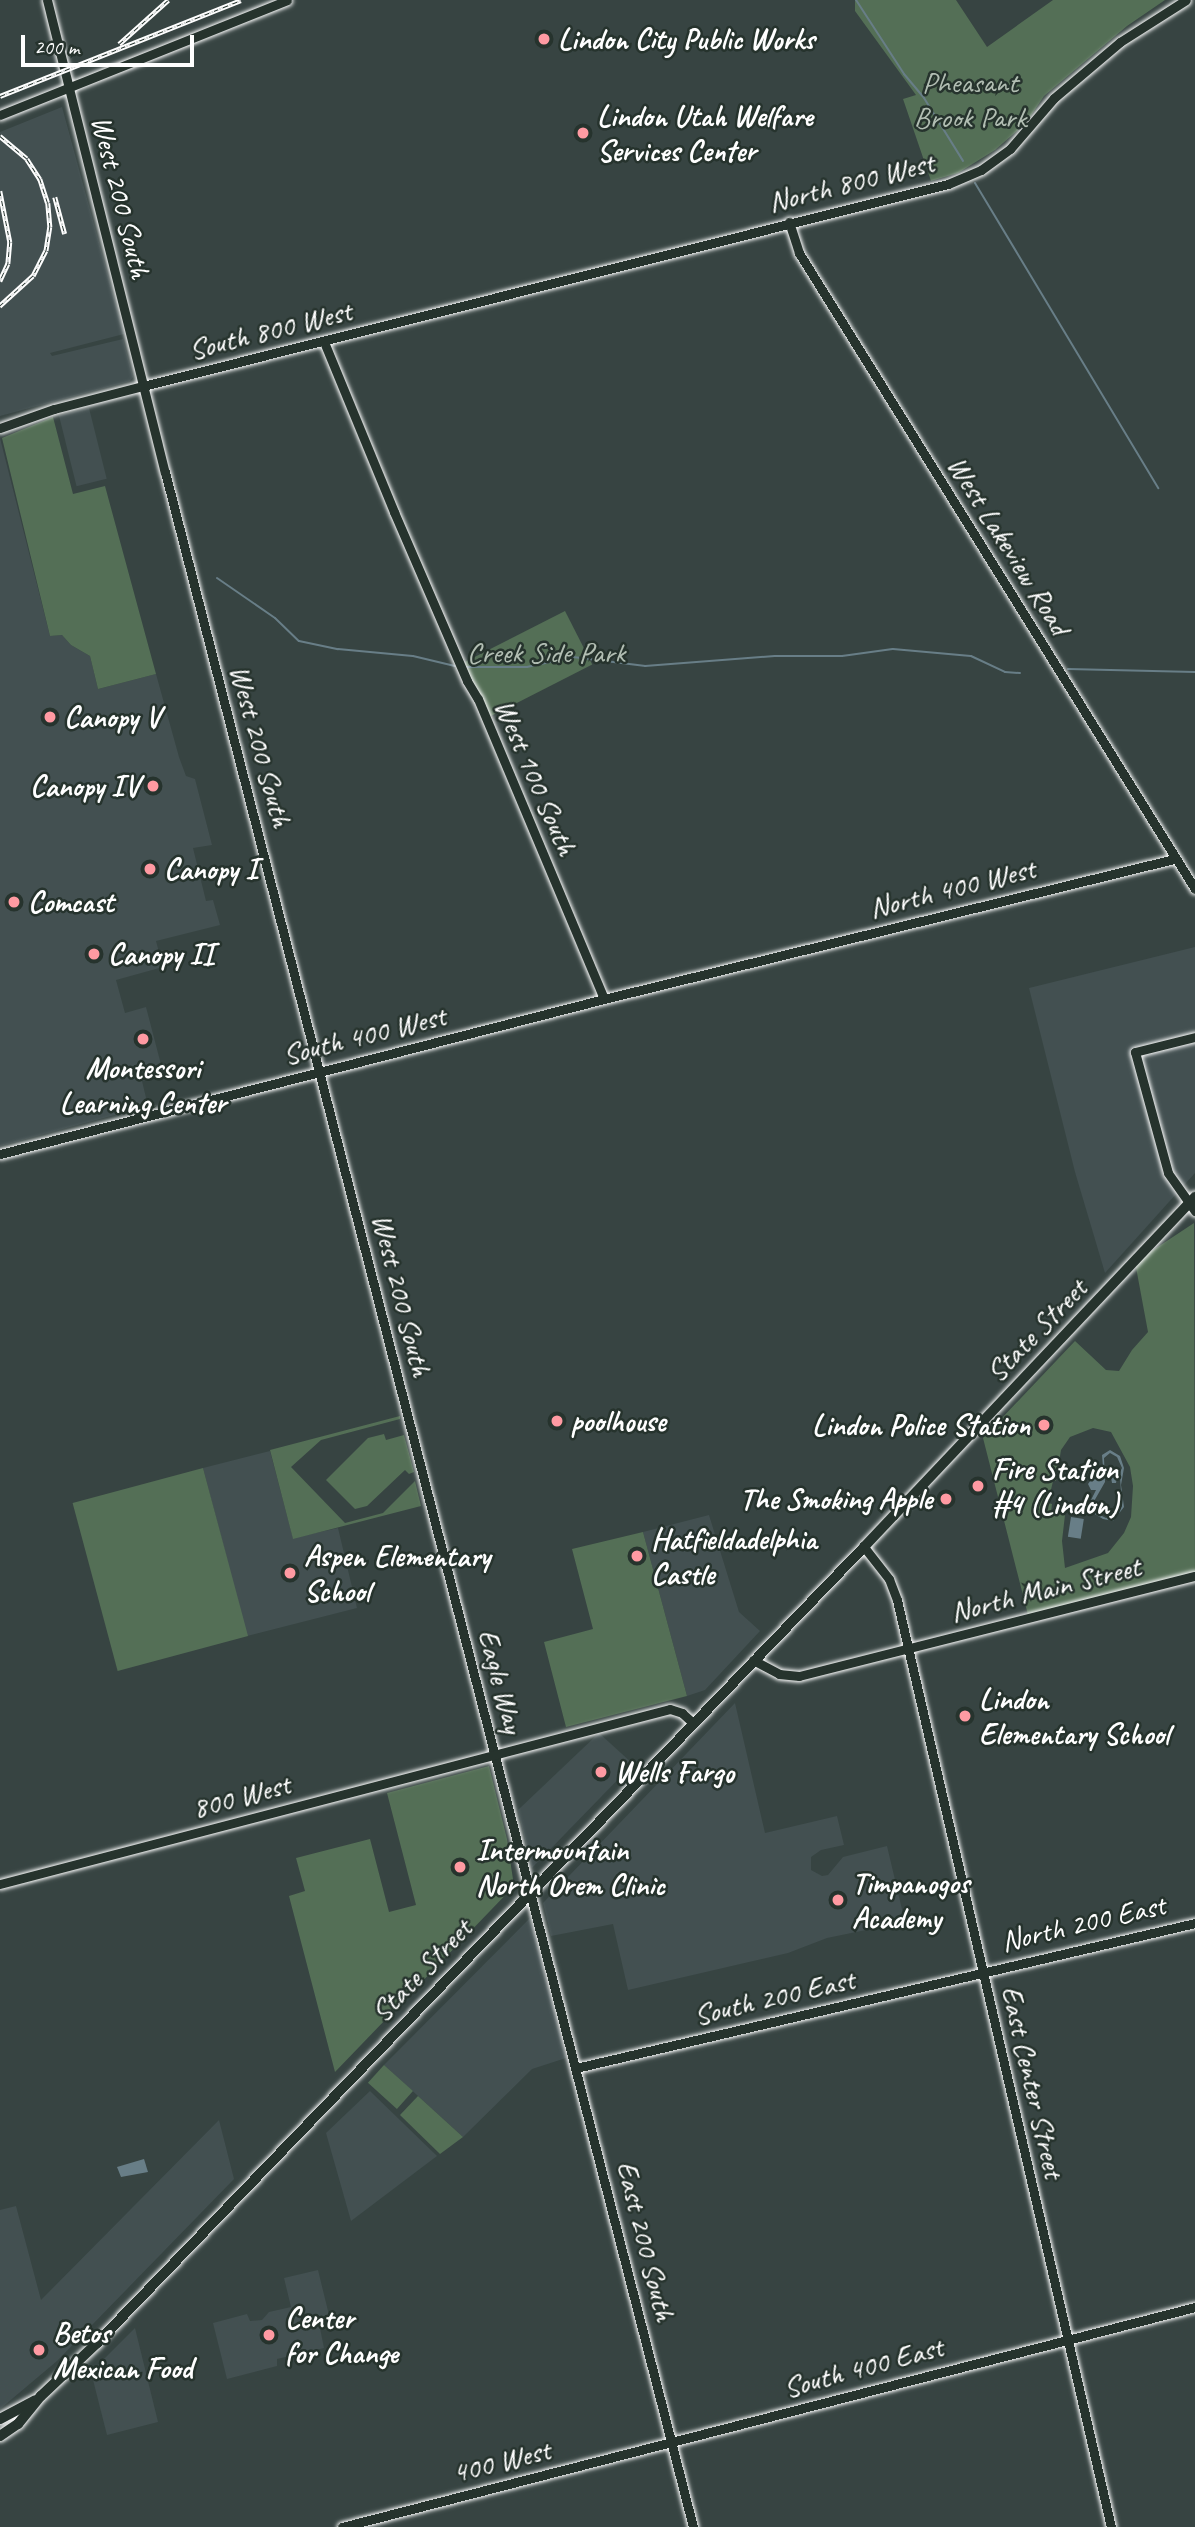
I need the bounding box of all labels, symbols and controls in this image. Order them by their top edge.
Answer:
scale bar [24,21,198,65]
place label: Lindon City Public Works [558,21,814,57]
marker: Lindon City Public Works [536,31,552,47]
text: 200 m [34,34,79,60]
park label: Pheasant Brook Park [913,64,1027,134]
place label: Lindon Utah Welfare Services Center [597,98,814,168]
street label: West 200 South [83,112,159,282]
marker: Lindon Utah Welfare Services Center [575,125,591,141]
street label: North 800 West [764,144,938,220]
street label: South 800 West [185,292,355,368]
street label: West Lakeview Road [940,449,1078,641]
park label: Creek Side Park [466,634,626,670]
street label: West 200 South [222,661,300,831]
street label: West 100 South [487,693,585,861]
place label: Canopy V [64,699,160,735]
marker: Canopy V [42,709,58,725]
place label: Canopy IV [30,768,139,804]
marker: Canopy IV [145,778,161,794]
street label: North 400 West [865,850,1039,926]
place label: Canopy I [164,851,257,887]
marker: Canopy I [142,861,158,877]
place label: Comcast [28,884,114,920]
marker: Comcast [6,894,22,910]
place label: Canopy II [108,936,214,972]
marker: Canopy II [86,946,102,962]
street label: South 400 West [279,997,449,1073]
marker: Montessori Learning Center [135,1031,151,1047]
place label: Montessori Learning Center [60,1050,226,1120]
street label: West 200 South [364,1210,440,1380]
street label: State Street [978,1271,1094,1389]
place label: poolhouse [571,1403,666,1439]
place label: Lindon Police Station [811,1407,1030,1443]
marker: poolhouse [549,1413,565,1429]
marker: Lindon Police Station [1036,1417,1052,1433]
place label: Fire Station #4 (Lindon) [992,1451,1119,1522]
marker: Fire Station #4 (Lindon) [970,1478,986,1494]
place label: The Smoking Apple [740,1481,932,1517]
marker: The Smoking Apple [938,1491,954,1507]
place label: Hatfieldadelphia Castle [651,1521,817,1592]
place label: Aspen Elementary School [304,1538,489,1608]
marker: Hatfieldadelphia Castle [629,1548,645,1564]
street label: North Main Street [945,1548,1145,1630]
marker: Aspen Elementary School [282,1565,298,1581]
street label: Eagle Way [470,1625,532,1737]
place label: Lindon Elementary School [979,1681,1169,1752]
marker: Lindon Elementary School [957,1708,973,1724]
place label: Wells Fargo [615,1754,735,1790]
marker: Wells Fargo [593,1764,609,1780]
street label: 800 West [188,1766,294,1826]
place label: Intermountain North Orem Clinic [476,1832,666,1902]
marker: Intermountain North Orem Clinic [450,1857,470,1877]
place label: Timpanogos Academy [852,1865,969,1936]
street label: North 200 East [998,1887,1168,1959]
marker: Timpanogos Academy [830,1892,846,1908]
street label: State Street [363,1911,479,2029]
street label: South 200 East [690,1961,858,2033]
street label: East Center Street [993,1982,1073,2182]
street label: East 200 South [609,2157,683,2325]
place label: Center for Change [285,2300,400,2370]
place label: Betos Mexican Food [53,2315,193,2386]
marker: Center for Change [259,2325,279,2345]
street label: South 400 East [779,2328,947,2406]
marker: Betos Mexican Food [31,2342,47,2358]
street label: 400 West [448,2431,554,2491]

